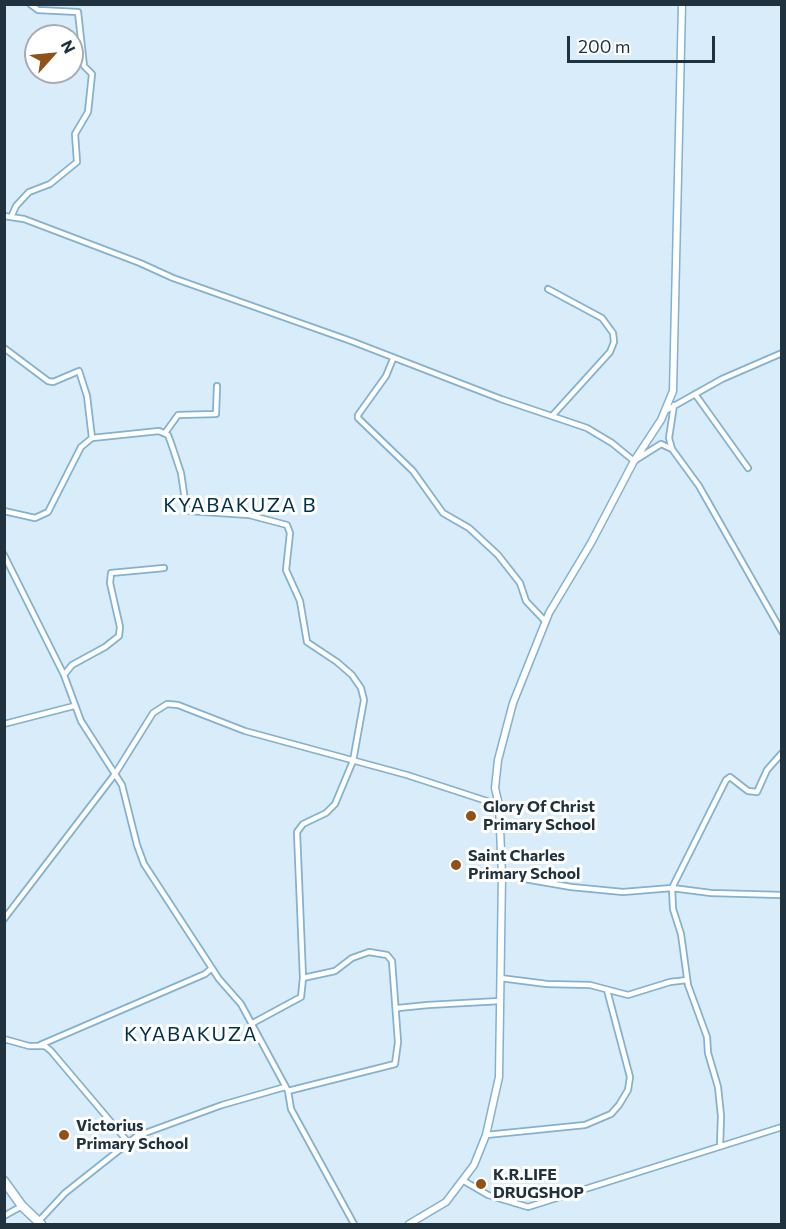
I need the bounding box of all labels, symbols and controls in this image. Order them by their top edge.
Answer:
north arrow [24,24,84,84]
scale bar [570,24,718,62]
text: 200 m [578,35,631,57]
text: N [58,37,80,56]
district label: KYABAKUZA B [163,493,317,517]
place label: Glory Of Christ Primary School [483,797,595,835]
marker: Glory Of Christ Primary School [464,809,478,823]
place label: Saint Charles Primary School [468,846,580,884]
marker: Saint Charles Primary School [449,858,463,872]
district label: KYABAKUZA [124,1022,258,1046]
place label: Victorius Primary School [76,1116,188,1154]
marker: Victorius Primary School [57,1128,71,1142]
place label: K.R.LIFE DRUGSHOP [493,1165,584,1203]
marker: K.R.LIFE DRUGSHOP [474,1177,488,1191]

